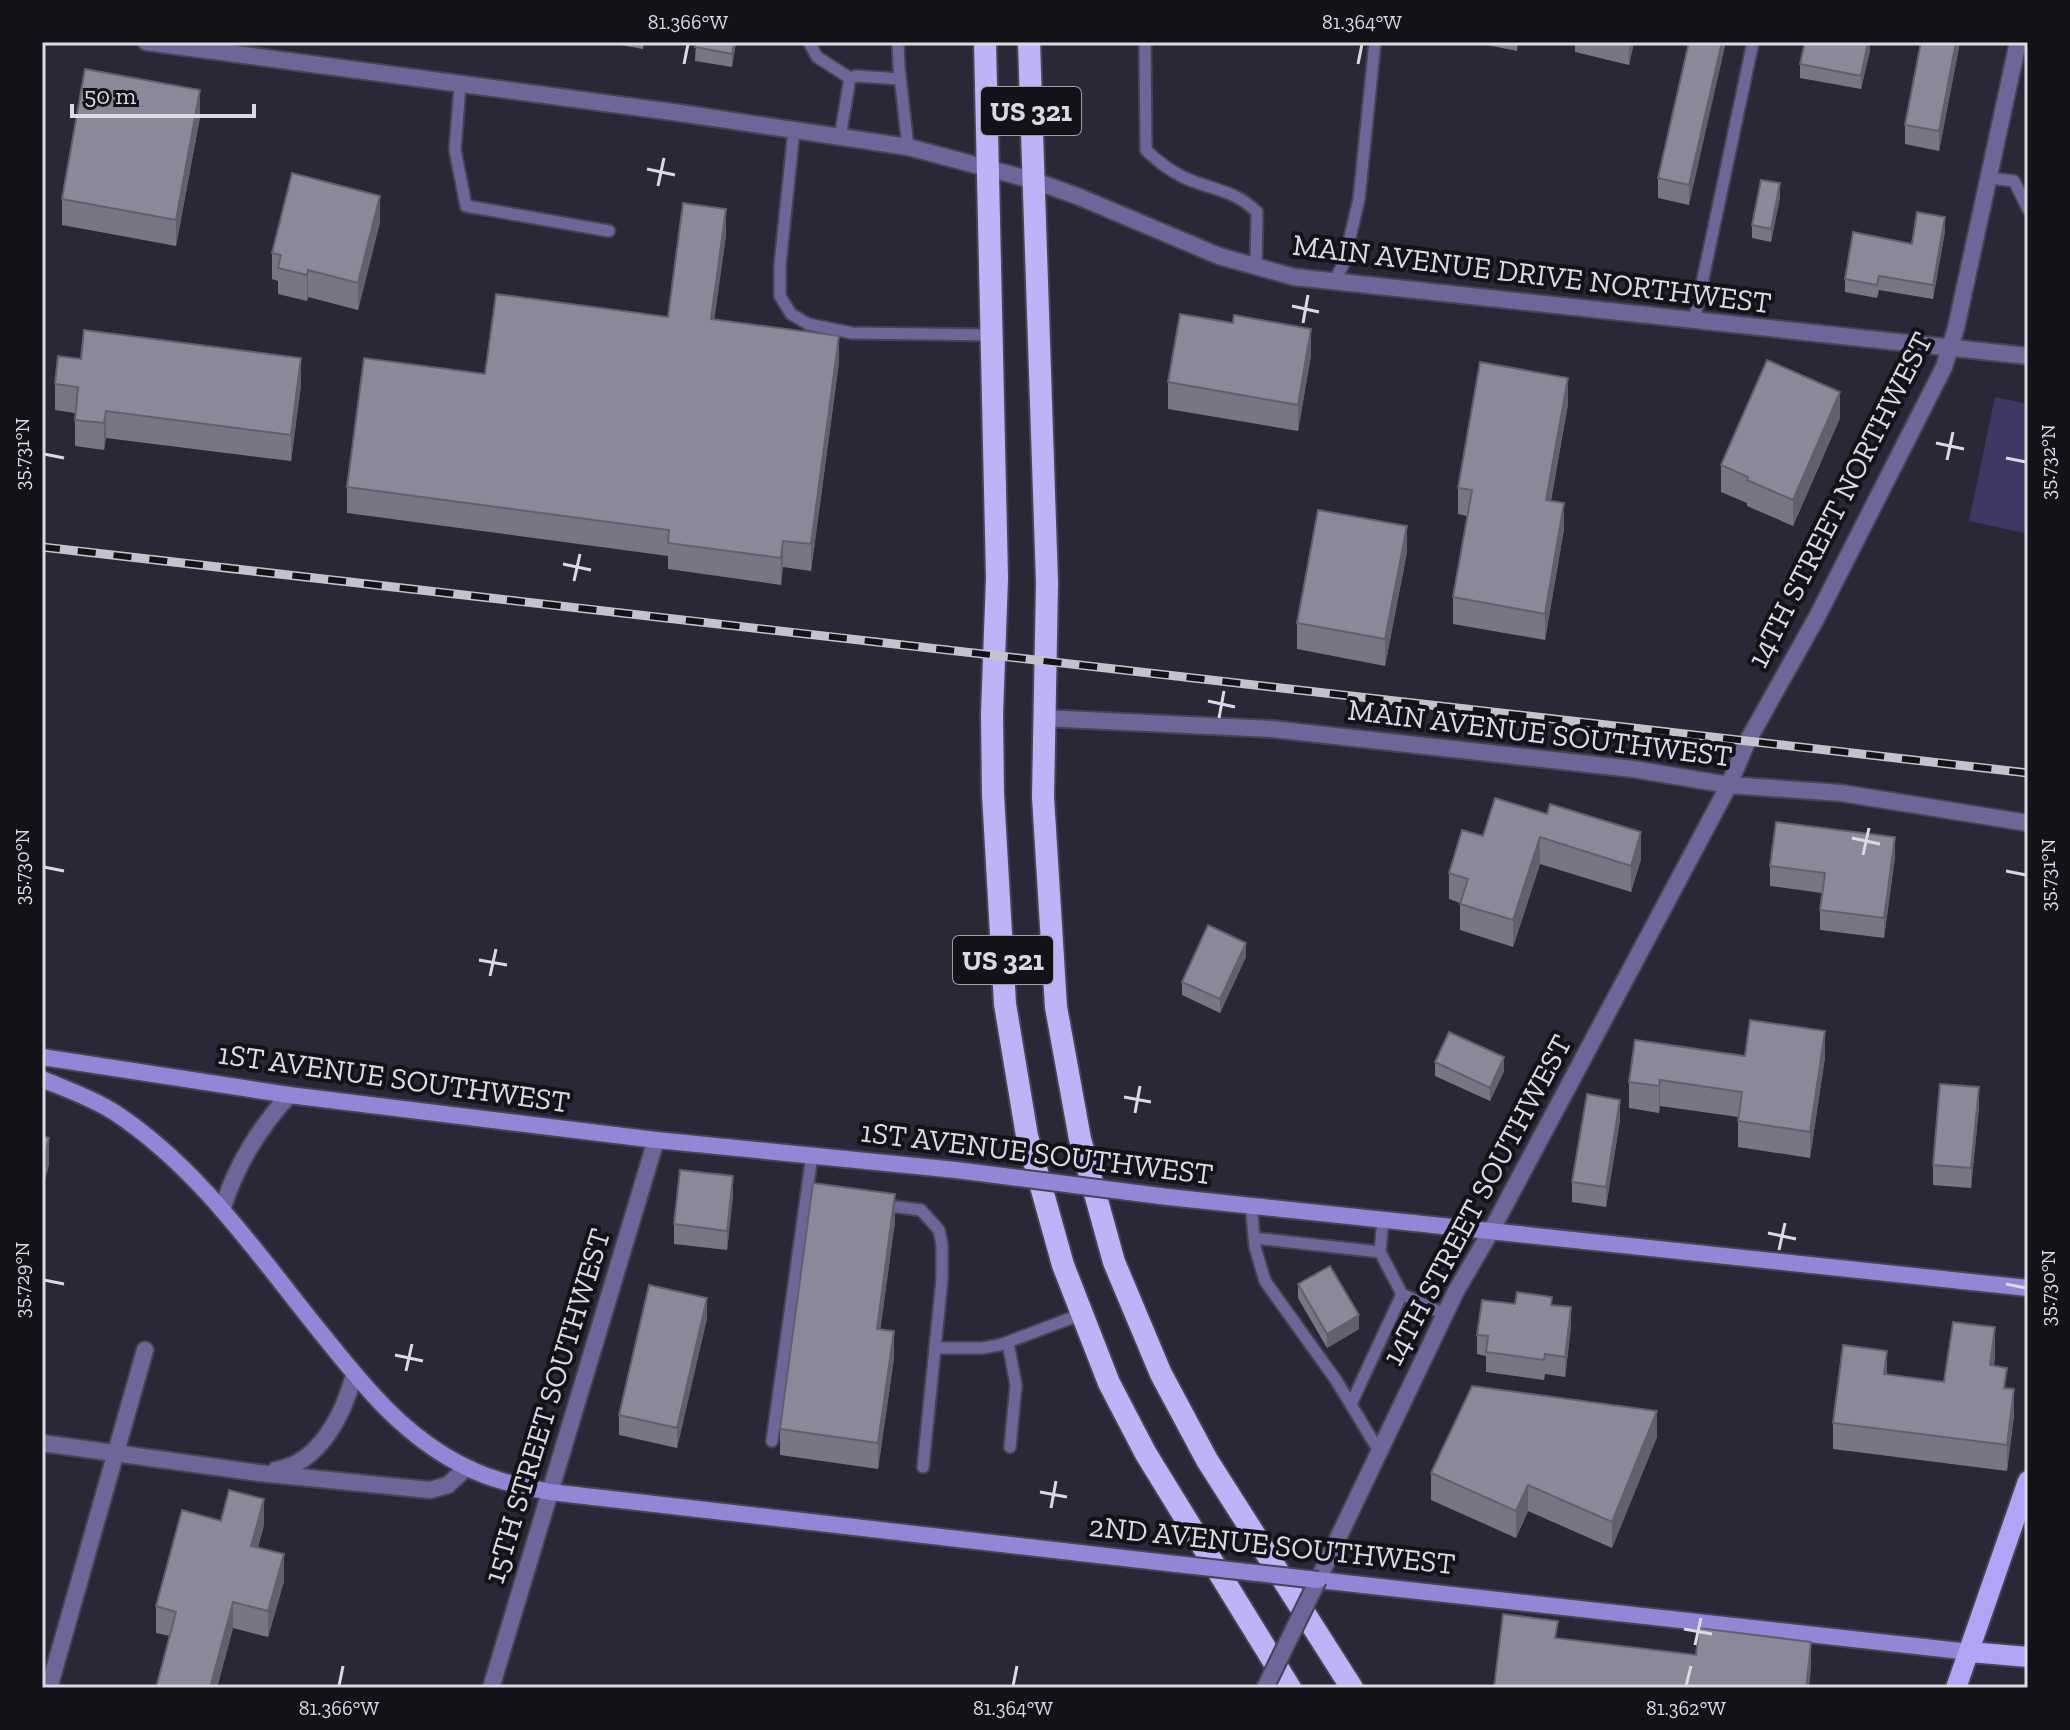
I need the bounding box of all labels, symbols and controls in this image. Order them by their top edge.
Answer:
text: 81.366°W [648,10,728,34]
text: 81.364°W [1322,10,1402,34]
scale bar [72,68,254,118]
text: 50 m [84,81,137,110]
road number: US 321 [981,87,1081,135]
street label: MAIN AVENUE DRIVE NORTHWEST [1291,227,1773,321]
street label: 14TH STREET NORTHWEST [1740,326,1940,674]
text: 35.731°N [10,418,34,490]
text: 35.732°N [2036,424,2060,500]
street label: MAIN AVENUE SOUTHWEST [1346,692,1734,774]
text: 35.730°N [10,828,34,905]
text: 35.731°N [2036,839,2060,911]
road number: US 321 [953,936,1053,984]
street label: 14TH STREET SOUTHWEST [1374,1029,1580,1371]
street label: 1ST AVENUE SOUTHWEST [216,1035,572,1121]
street label: 1ST AVENUE SOUTHWEST [859,1114,1215,1192]
street label: 15TH STREET SOUTHWEST [476,1224,618,1588]
text: 35.729°N [10,1242,34,1318]
text: 35.730°N [2036,1249,2060,1326]
street label: 2ND AVENUE SOUTHWEST [1087,1508,1457,1582]
text: 81.366°W [299,1696,379,1720]
text: 81.364°W [973,1696,1053,1720]
text: 81.362°W [1646,1696,1726,1720]

